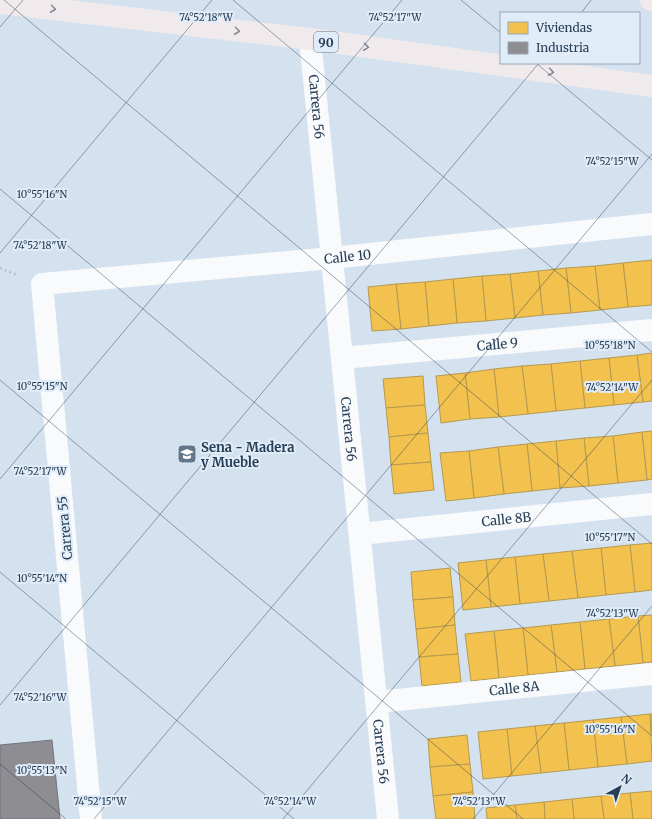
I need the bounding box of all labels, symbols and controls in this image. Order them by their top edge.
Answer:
one-way arrow [50,4,56,13]
text: 74°52'18"W [179,11,234,24]
text: 74°52'17"W [369,11,422,24]
legend [500,12,640,64]
text: Viviendas [535,20,592,35]
one-way arrow [234,26,240,35]
road number: 90 [314,32,338,52]
text: Industria [536,40,590,55]
one-way arrow [363,42,369,51]
one-way arrow [547,68,554,77]
street label: Carrera 56 [305,74,328,140]
text: 74°52'15"W [585,155,640,168]
text: 10°55'16"N [17,188,68,201]
text: 74°52'18"W [13,239,68,252]
street label: Calle 10 [323,245,372,267]
street label: Calle 9 [476,334,519,354]
text: 10°55'18"N [584,339,636,352]
text: 10°55'15"N [17,380,68,393]
text: 74°52'14"W [586,381,639,394]
street label: Carrera 56 [337,396,361,462]
place label: Sena - Madera y Mueble [201,439,295,471]
school or university icon: Sena - Madera y Mueble [176,443,198,465]
text: 74°52'17"W [14,465,67,478]
street label: Carrera 55 [54,495,76,561]
street label: Calle 8B [481,508,532,530]
text: 10°55'17"N [585,531,636,544]
text: 10°55'14"N [17,572,67,585]
text: 74°52'13"W [586,607,640,620]
street label: Calle 8A [488,677,541,699]
text: 74°52'16"W [14,691,67,704]
street label: Carrera 56 [370,718,393,785]
text: 10°55'16"N [585,723,636,736]
text: 10°55'13"N [17,764,68,777]
north arrow [600,767,640,807]
text: N [619,771,634,788]
text: 74°52'15"W [73,795,128,808]
text: 74°52'14"W [264,795,317,808]
text: 74°52'13"W [453,795,507,808]

